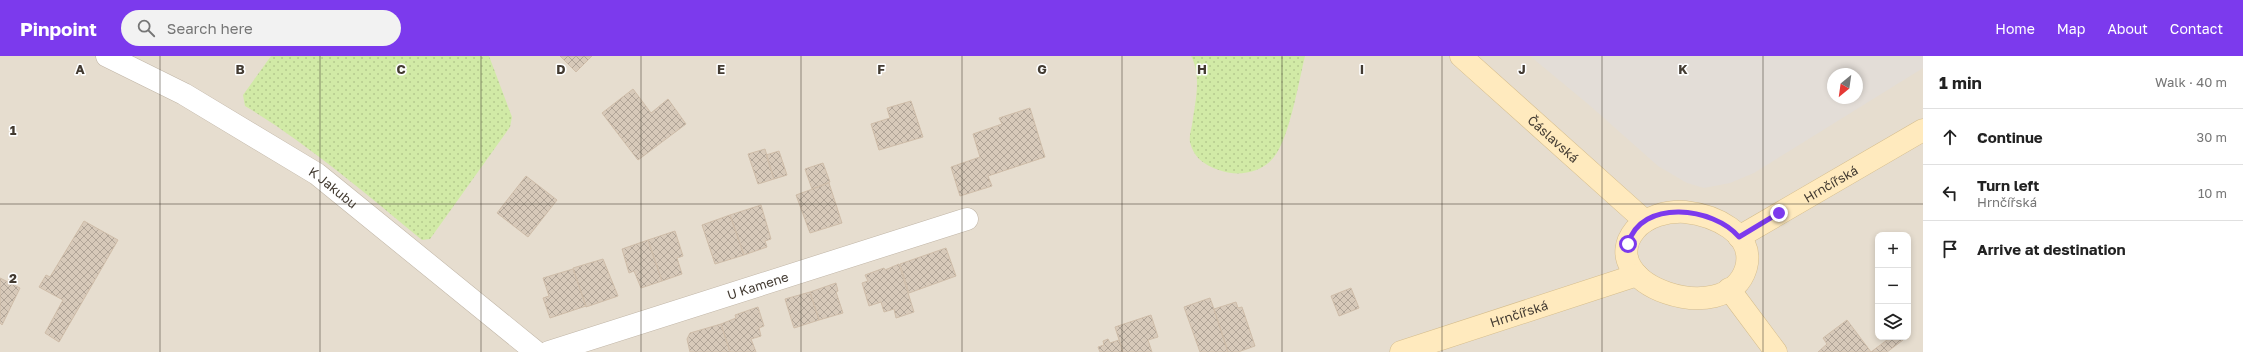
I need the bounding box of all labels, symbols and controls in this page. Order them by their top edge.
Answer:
search box [121,10,401,46]
text: Pinpoint [20,17,97,40]
icon: search [135,17,157,39]
text: Search here [167,19,253,37]
text: Home [1995,20,2035,37]
text: Map [2057,20,2085,37]
text: About [2107,20,2148,37]
text: Contact [2170,20,2223,37]
text: A [75,61,85,77]
text: B [235,61,245,77]
text: C [396,61,406,77]
text: D [556,61,566,77]
text: E [717,61,725,77]
text: F [877,61,885,77]
text: G [1037,61,1047,77]
text: H [1197,61,1207,77]
text: I [1360,61,1364,77]
text: J [1518,61,1526,77]
text: K [1678,61,1688,77]
north arrow [1827,68,1863,104]
text: 1 min [1939,72,1982,93]
text: Walk · 40 m [2155,74,2227,90]
street label: Čáslavská [1524,112,1582,166]
text: 1 [10,122,17,138]
icon: ahead [1939,126,1961,148]
text: Continue [1977,128,2043,146]
text: 30 m [2197,129,2227,145]
street label: Hrnčířská [1801,162,1861,206]
street label: K Jakubu [306,163,361,212]
text: Turn left [1977,176,2039,194]
icon: left [1939,182,1961,204]
text: 10 m [2198,185,2227,201]
text: Hrnčířská [1977,194,2037,210]
route end [1770,204,1788,222]
map controls [1875,232,1911,340]
button: + [1875,232,1911,268]
route start [1619,235,1637,253]
icon: arrive [1939,238,1961,260]
text: Arrive at destination [1977,240,2126,258]
street label: U Kamene [725,268,790,303]
button: − [1875,268,1911,304]
text: 2 [9,270,17,286]
street label: Hrnčířská [1488,297,1550,330]
button: layers [1875,304,1911,340]

